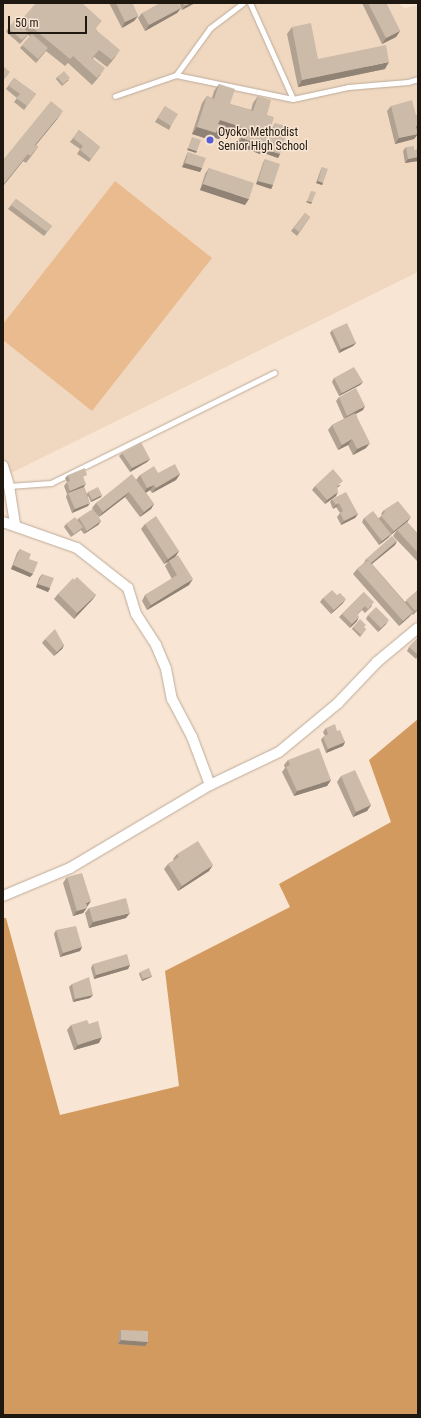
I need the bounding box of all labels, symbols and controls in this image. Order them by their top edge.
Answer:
scale bar [10,8,89,34]
text: 50 m [15,16,39,30]
place label: Oyoko Methodist Senior High School [218,126,308,154]
marker: Oyoko Methodist Senior High School [205,135,215,145]

